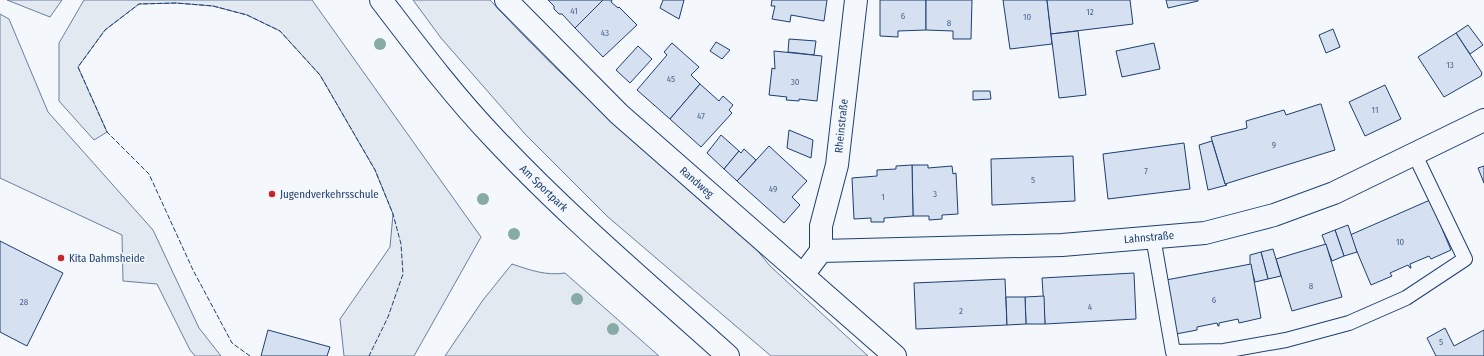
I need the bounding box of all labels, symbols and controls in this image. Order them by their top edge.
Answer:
house number: 41 [570,6,578,16]
house number: 12 [1086,7,1094,17]
house number: 6 [901,11,906,21]
house number: 10 [1023,12,1031,22]
house number: 8 [947,18,952,28]
house number: 43 [601,28,609,38]
house number: 13 [1446,60,1454,70]
house number: 45 [667,74,675,84]
house number: 30 [791,77,800,87]
street label: Rheinstraße [832,98,851,154]
house number: 11 [1372,105,1378,115]
house number: 47 [697,111,705,121]
house number: 9 [1272,140,1276,150]
street label: Am Sportpark [517,162,571,215]
street label: Randweg [677,164,717,201]
house number: 7 [1144,166,1148,176]
house number: 5 [1031,175,1035,185]
house number: 49 [769,184,777,194]
place label: Jugendverkehrsschule [280,188,379,201]
marker: Jugendverkehrsschule [267,189,277,199]
house number: 3 [933,189,937,199]
house number: 1 [881,192,885,202]
street label: Lahnstraße [1123,229,1175,246]
house number: 10 [1396,237,1404,247]
place label: Kita Dahmsheide [69,252,145,265]
marker: Kita Dahmsheide [56,253,66,263]
house number: 8 [1309,281,1314,291]
house number: 6 [1212,295,1217,305]
house number: 28 [20,297,29,307]
house number: 4 [1088,302,1093,312]
house number: 2 [959,306,963,316]
house number: 5 [1439,337,1443,347]

